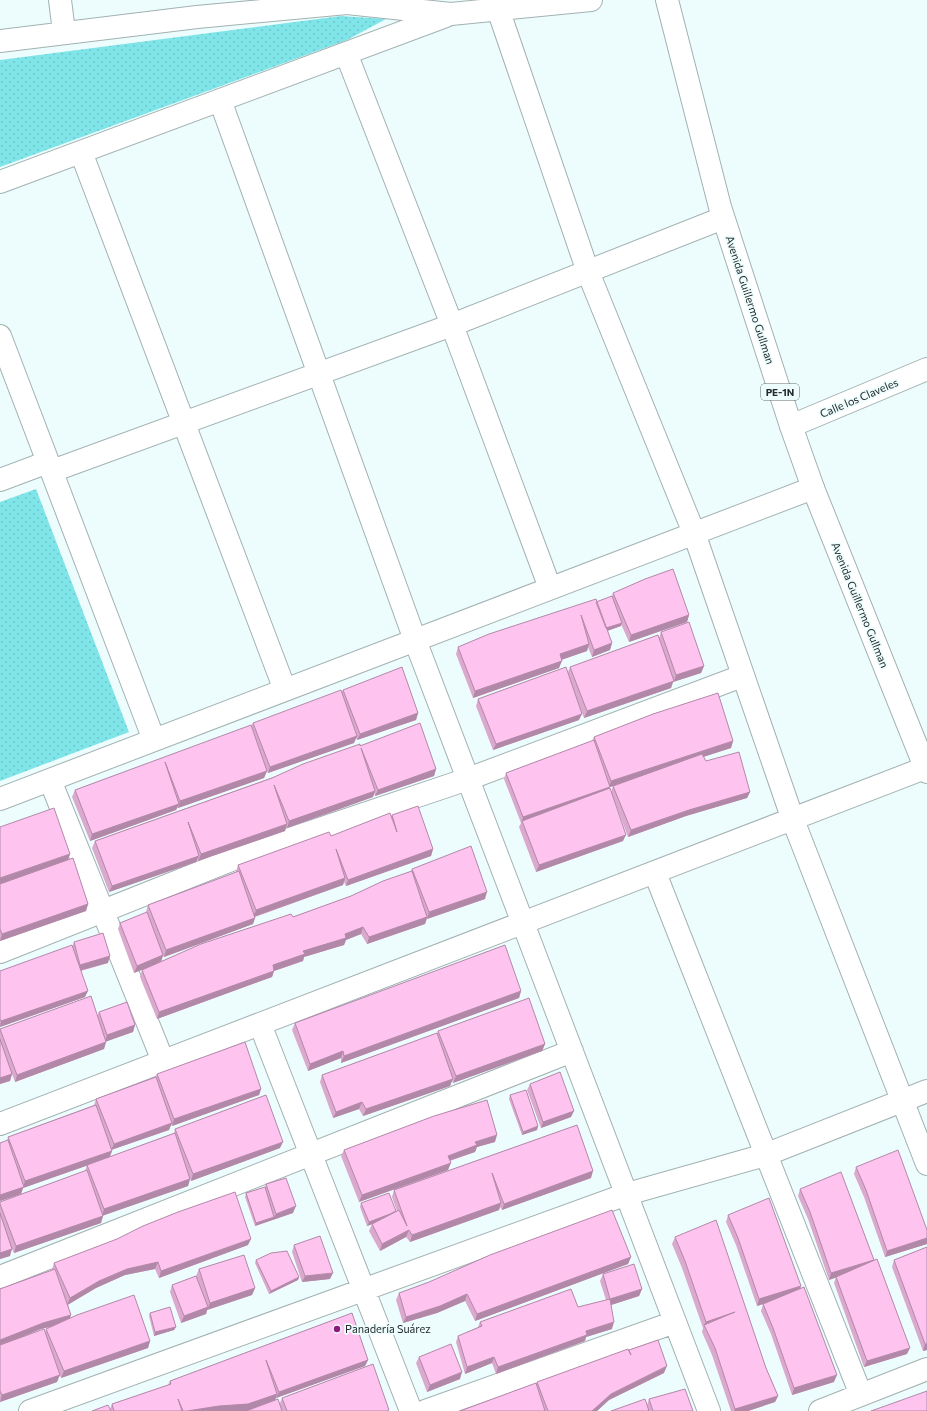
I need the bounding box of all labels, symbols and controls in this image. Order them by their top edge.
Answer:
street label: Avenida Guillermo Gullman [724,234,777,366]
street label: Calle los Claveles [818,375,900,420]
road number: PE-1N [761,384,799,400]
street label: Avenida Guillermo Gullman [829,540,892,670]
place label: Panadería Suárez [345,1322,431,1335]
marker: Panadería Suárez [332,1324,342,1334]

